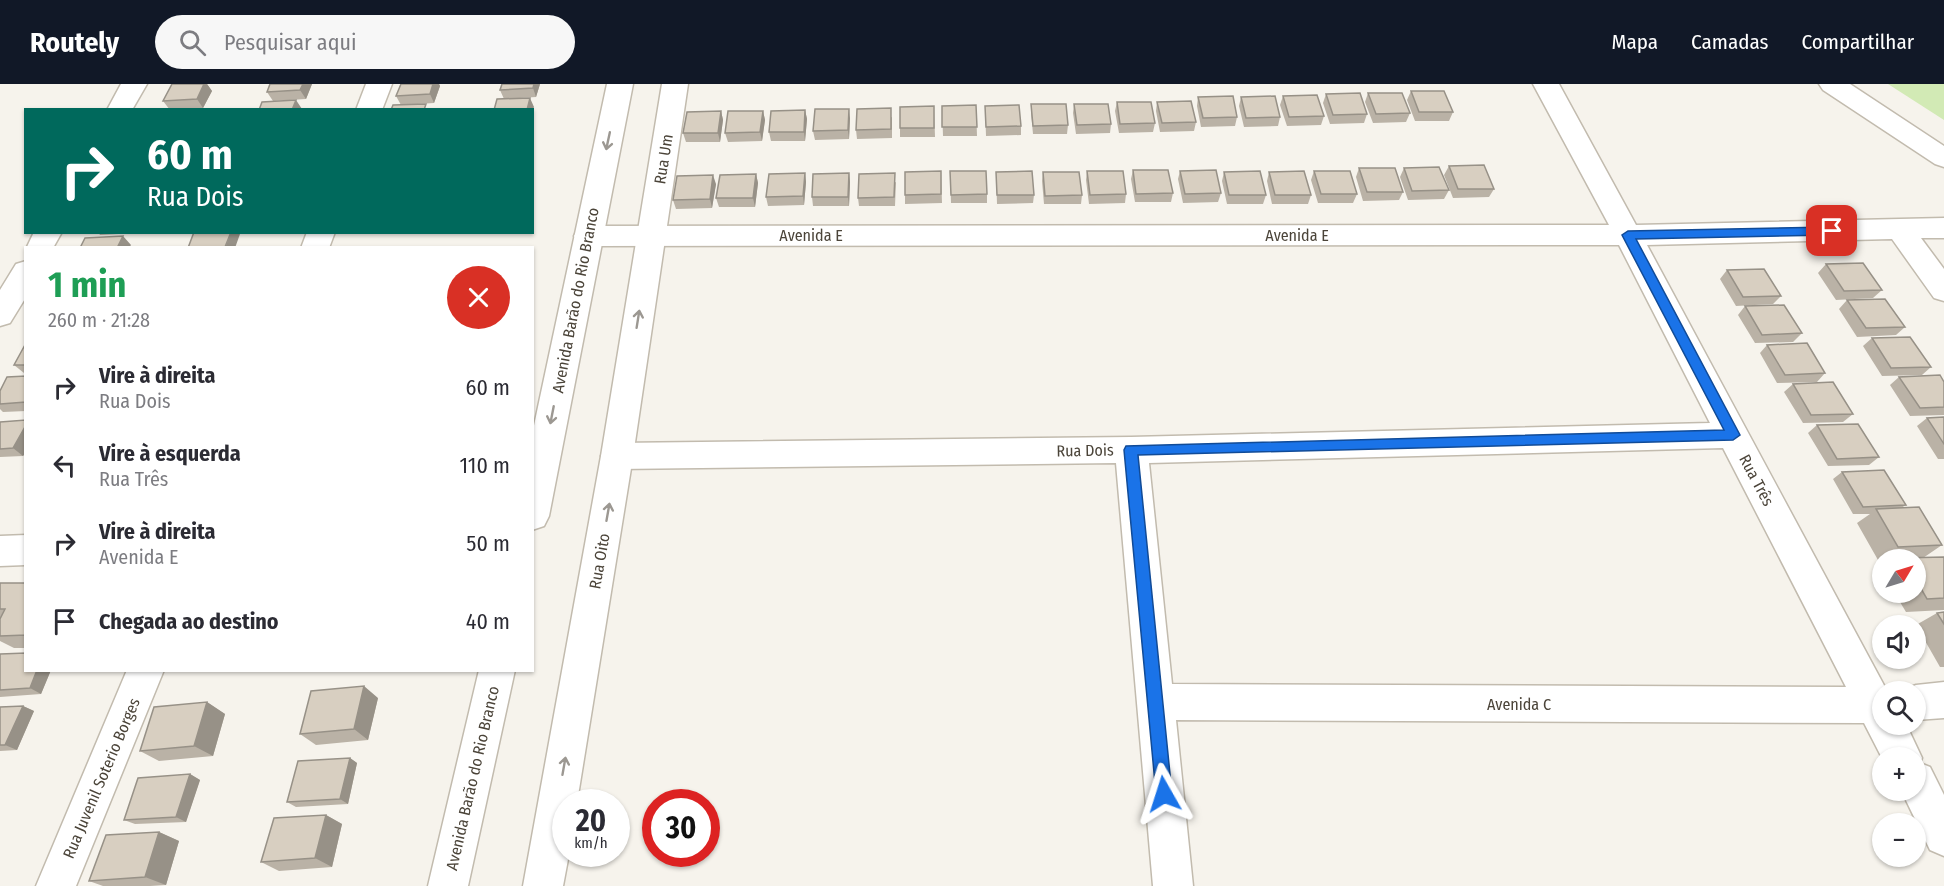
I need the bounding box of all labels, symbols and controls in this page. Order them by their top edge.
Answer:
search box [155,15,575,69]
text: Routely [30,26,119,59]
icon: search [176,26,209,59]
text: Pesquisar aqui [224,29,357,56]
text: Mapa [1612,29,1658,55]
text: Camadas [1691,29,1769,55]
text: Compartilhar [1802,29,1914,55]
text: 60 m [147,130,233,180]
one-way arrow [602,131,613,150]
icon: right [48,132,126,210]
street label: Rua Um [650,133,677,185]
text: Rua Dois [147,181,244,213]
pin [1806,205,1857,256]
street label: Avenida Barão do Rio Branco [548,206,603,394]
icon: arrive [1815,214,1848,247]
street label: Avenida E [779,226,843,245]
street label: Avenida E [1265,226,1329,245]
text: 1 min [48,263,126,307]
button: close [447,266,510,329]
text: 260 m · 21:28 [48,308,150,332]
one-way arrow [632,310,643,330]
text: Vire à direita [99,362,215,389]
icon: right [48,371,81,404]
text: 60 m [466,374,510,401]
text: Rua Dois [99,389,171,413]
one-way arrow [546,405,558,424]
text: Vire à esquerda [99,440,241,467]
street label: Rua Dois [1056,440,1114,460]
icon: left [48,449,81,482]
street label: Rua Três [1735,451,1778,509]
text: 110 m [460,452,510,479]
text: Rua Três [99,467,168,491]
one-way arrow [602,503,613,522]
text: Vire à direita [99,518,215,545]
icon: right [48,527,81,560]
text: 50 m [466,530,510,557]
street label: Rua Oito [585,532,614,590]
text: Avenida E [99,545,178,569]
north arrow [1872,549,1926,603]
map controls [1872,549,1926,867]
icon: arrive [48,605,81,638]
text: Chegada ao destino [99,608,279,635]
text: 40 m [466,608,510,635]
button: sound [1872,615,1926,669]
button: search [1872,681,1926,735]
street label: Avenida Barão do Rio Branco [442,684,503,872]
street label: Rua Juvenil Soterio Borges [59,695,144,861]
street label: Avenida C [1487,695,1551,714]
button: + [1872,747,1926,801]
one-way arrow [559,757,570,777]
position arrow [1132,762,1196,826]
speed limit sign: 30 [642,789,720,867]
text: 20 [576,803,606,839]
button: − [1872,813,1926,867]
text: km/h [574,834,608,852]

